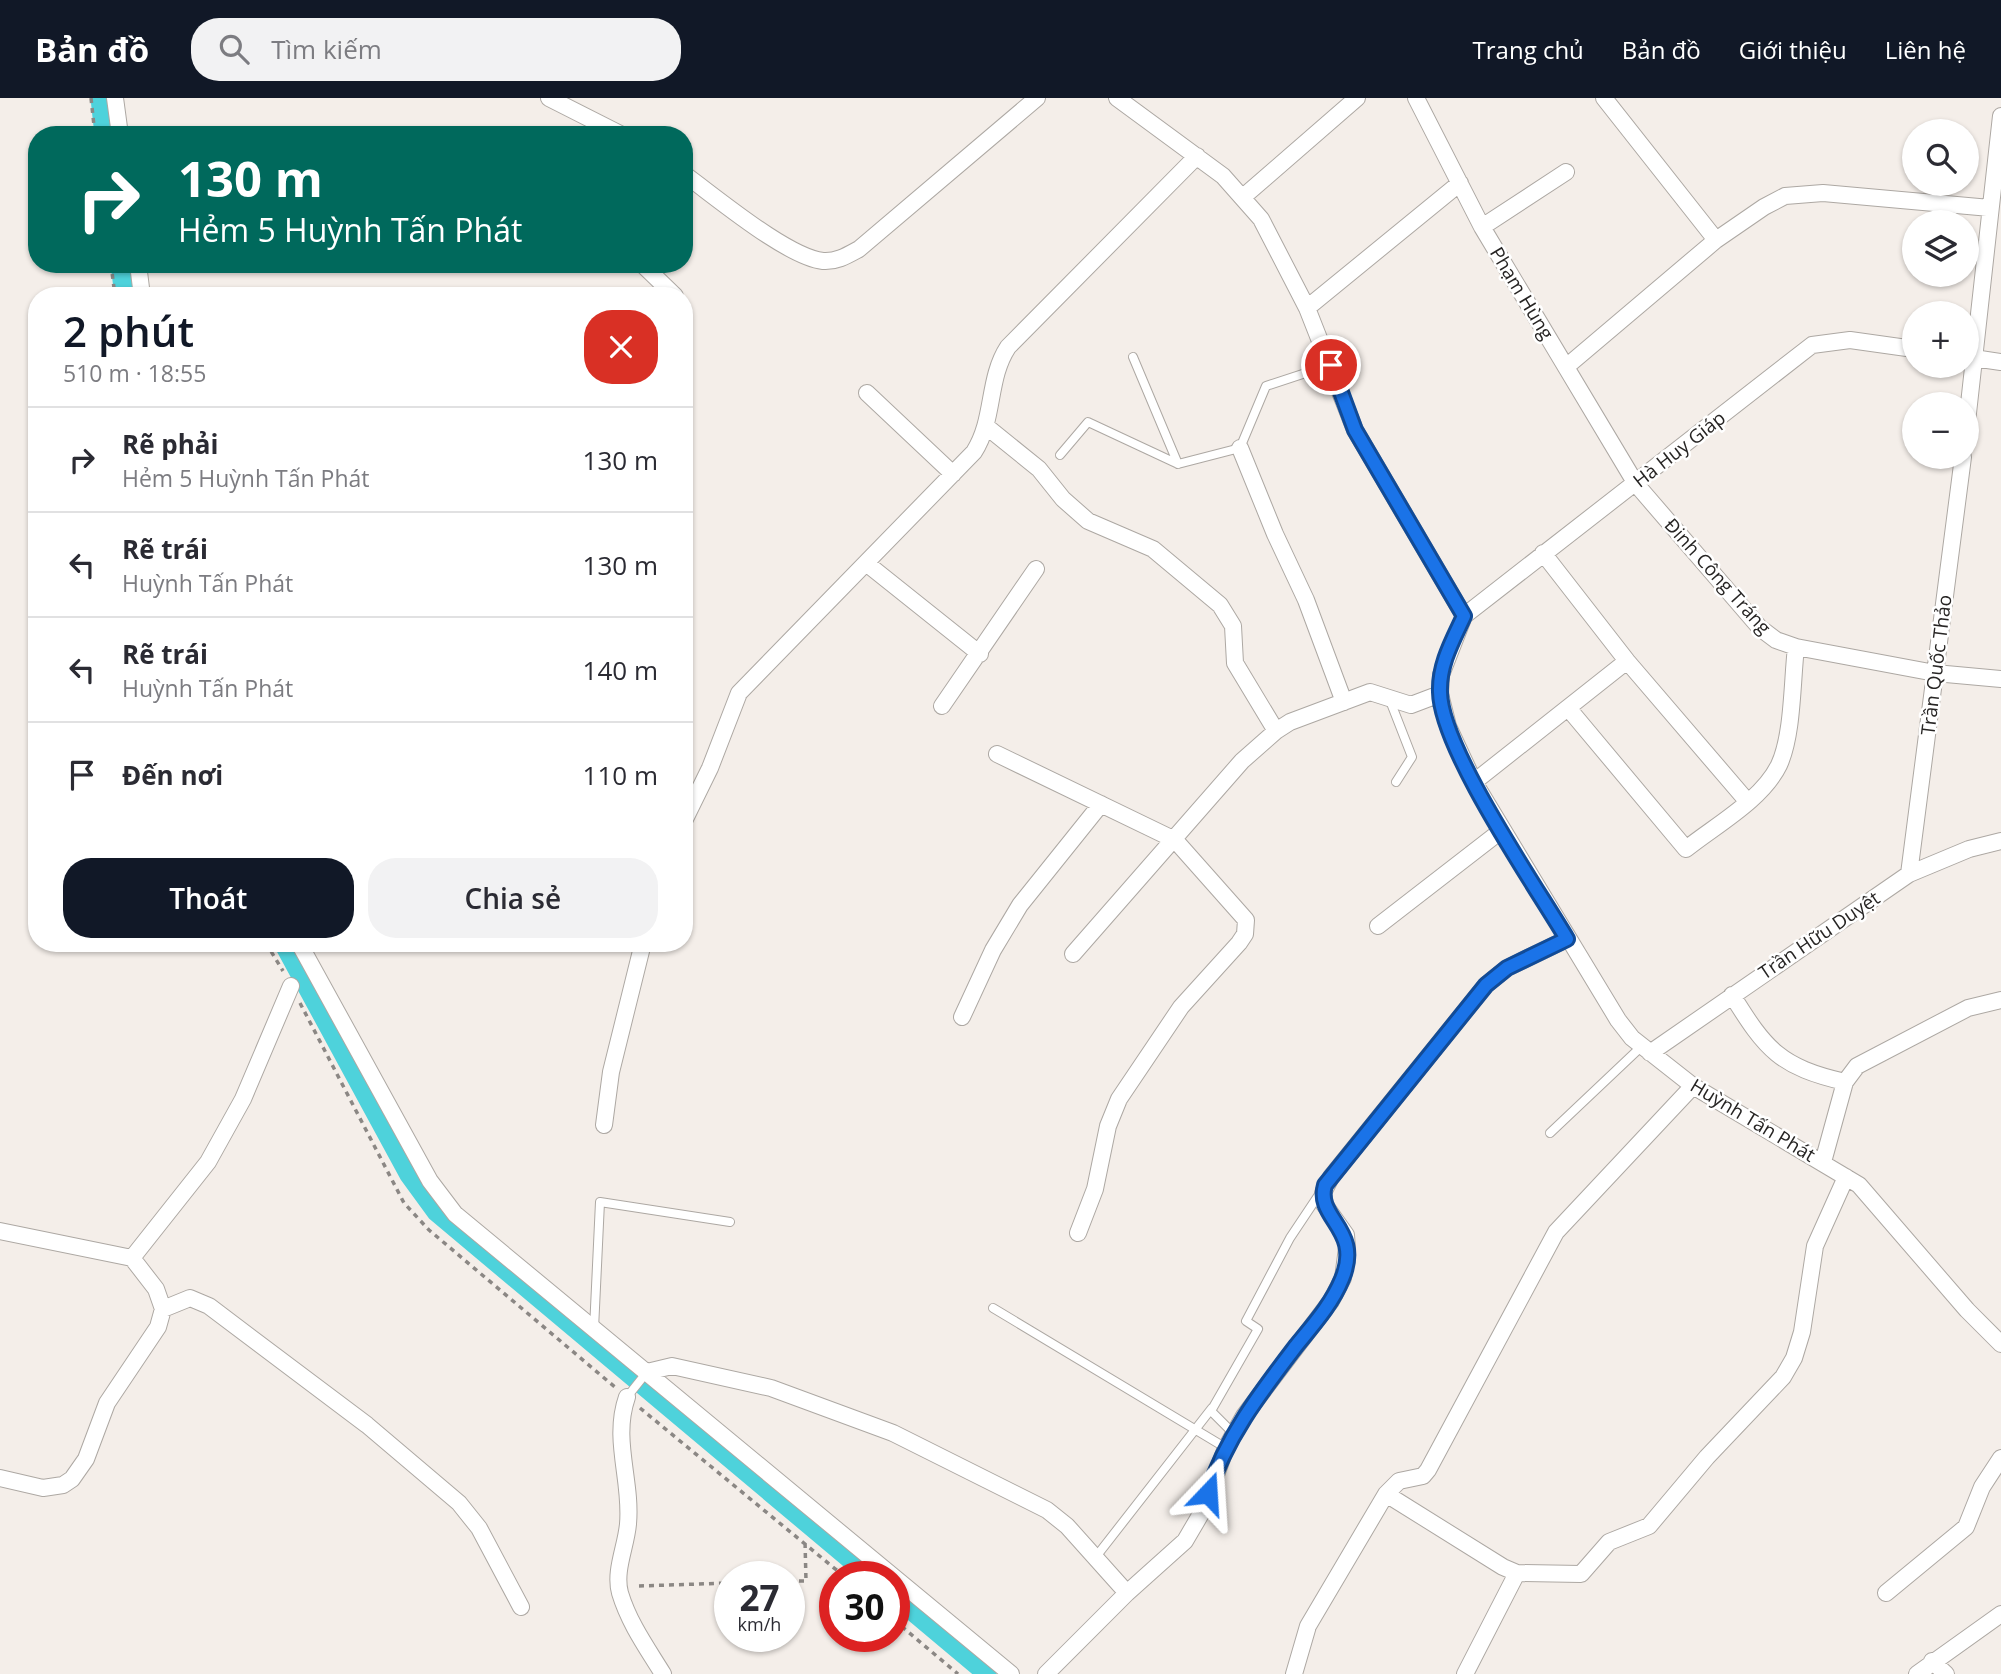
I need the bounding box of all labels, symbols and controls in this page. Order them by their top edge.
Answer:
search box [191,18,681,81]
text: Bản đồ [35,27,149,72]
icon: search [215,30,253,68]
text: Tìm kiếm [271,31,382,67]
text: Trang chủ [1473,33,1584,66]
text: Bản đồ [1622,33,1701,66]
text: Giới thiệu [1739,33,1847,66]
text: Liên hệ [1885,33,1966,66]
map controls [1902,119,1979,469]
button: search [1902,119,1979,196]
text: 130 m [178,145,323,211]
icon: right [63,154,154,245]
text: Hẻm 5 Huỳnh Tấn Phát [178,208,522,251]
button: layers [1902,210,1979,287]
street label: Phạm Hùng [1484,242,1560,344]
button: + [1902,301,1979,378]
text: 2 phút [63,302,194,359]
button: close [584,310,658,384]
pin [1301,335,1361,395]
icon: arrive [1312,346,1350,384]
text: 510 m · 18:55 [63,357,206,389]
button: − [1902,392,1979,469]
street label: Hà Huy Giáp [1627,405,1731,493]
text: Rẽ phải [122,426,218,462]
icon: right [63,441,101,479]
text: 130 m [583,442,658,478]
text: Hẻm 5 Huỳnh Tấn Phát [122,462,370,494]
street label: Đinh Công Tráng [1659,512,1777,640]
text: Rẽ trái [122,531,208,567]
icon: left [63,546,101,584]
text: 130 m [583,547,658,583]
text: Huỳnh Tấn Phát [122,567,293,599]
street label: Trần Quốc Thảo [1914,593,1958,737]
text: Rẽ trái [122,636,208,672]
icon: left [63,651,101,689]
text: 140 m [583,652,658,688]
text: Huỳnh Tấn Phát [122,672,293,704]
icon: arrive [63,756,101,794]
text: Đến nơi [122,757,223,793]
text: 110 m [583,757,658,793]
button: Thoát [63,858,354,938]
button: Chia sẻ [368,858,658,938]
street label: Trần Hữu Duyệt [1753,885,1885,985]
street label: Huỳnh Tấn Phát [1686,1072,1821,1168]
position arrow [1171,1456,1245,1530]
speed limit sign: 30 [819,1561,910,1652]
text: 27 [739,1574,780,1621]
text: km/h [738,1612,781,1636]

